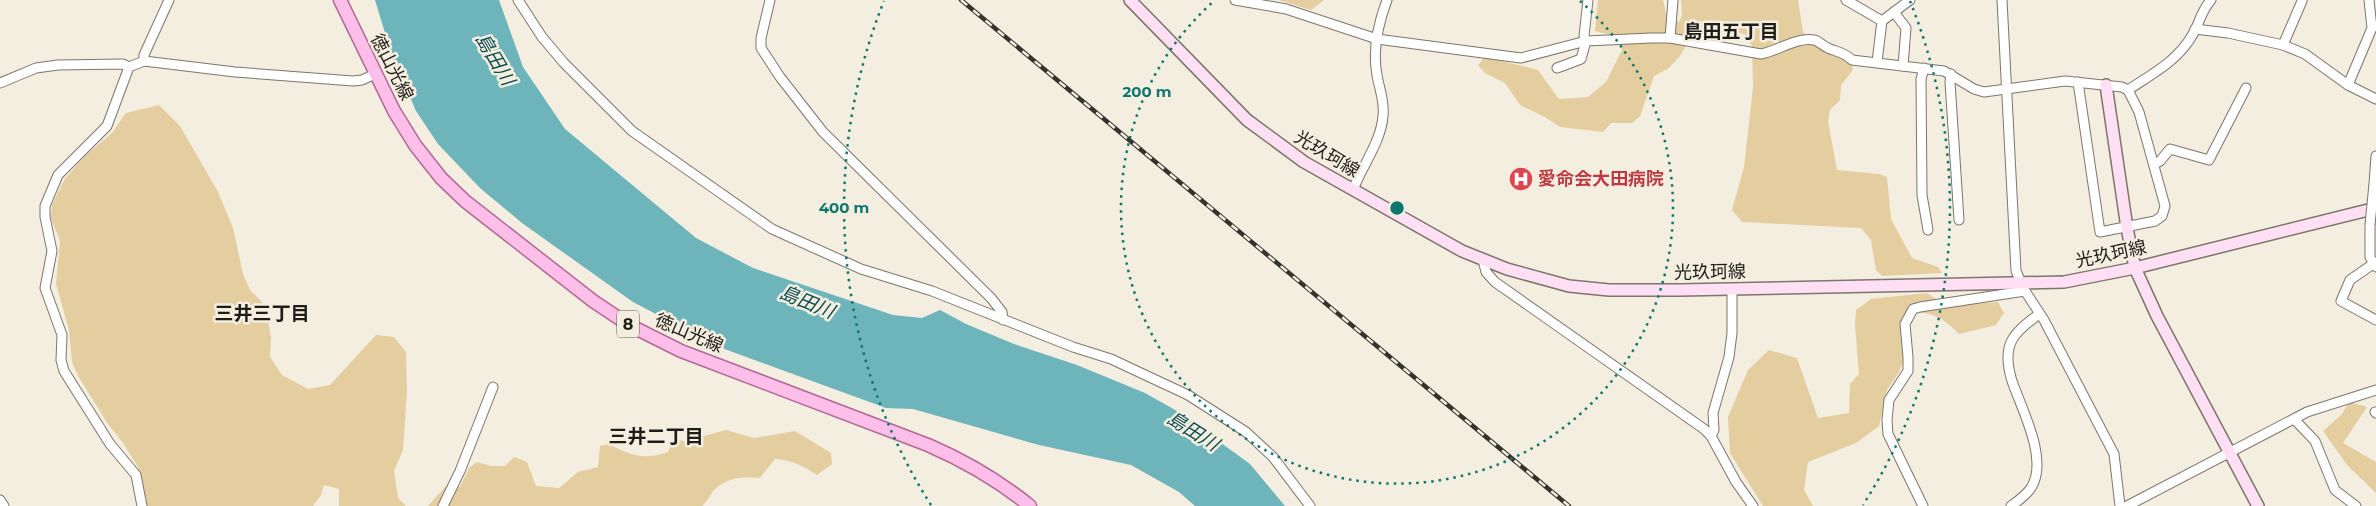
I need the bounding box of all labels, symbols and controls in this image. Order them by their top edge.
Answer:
district label: 島田五丁目 [1683,20,1779,43]
water label: 島田川 [470,29,521,91]
street label: 徳山光線 [366,30,418,104]
text: 200 m [1122,82,1172,101]
street label: 光玖珂線 [1290,126,1364,182]
hospital icon: 愛命会大田病院 [1508,166,1534,192]
place label: 愛命会大田病院 [1538,168,1664,190]
text: 400 m [819,198,869,217]
centre of rings [1388,199,1406,217]
street label: 光玖珂線 [2073,236,2149,272]
street label: 光玖珂線 [1674,260,1746,284]
water label: 島田川 [776,281,840,324]
district label: 三井三丁目 [214,302,310,325]
street label: 徳山光線 [652,309,726,357]
road number: 8 [617,310,639,338]
water label: 島田川 [1163,406,1225,457]
district label: 三井二丁目 [608,425,704,448]

